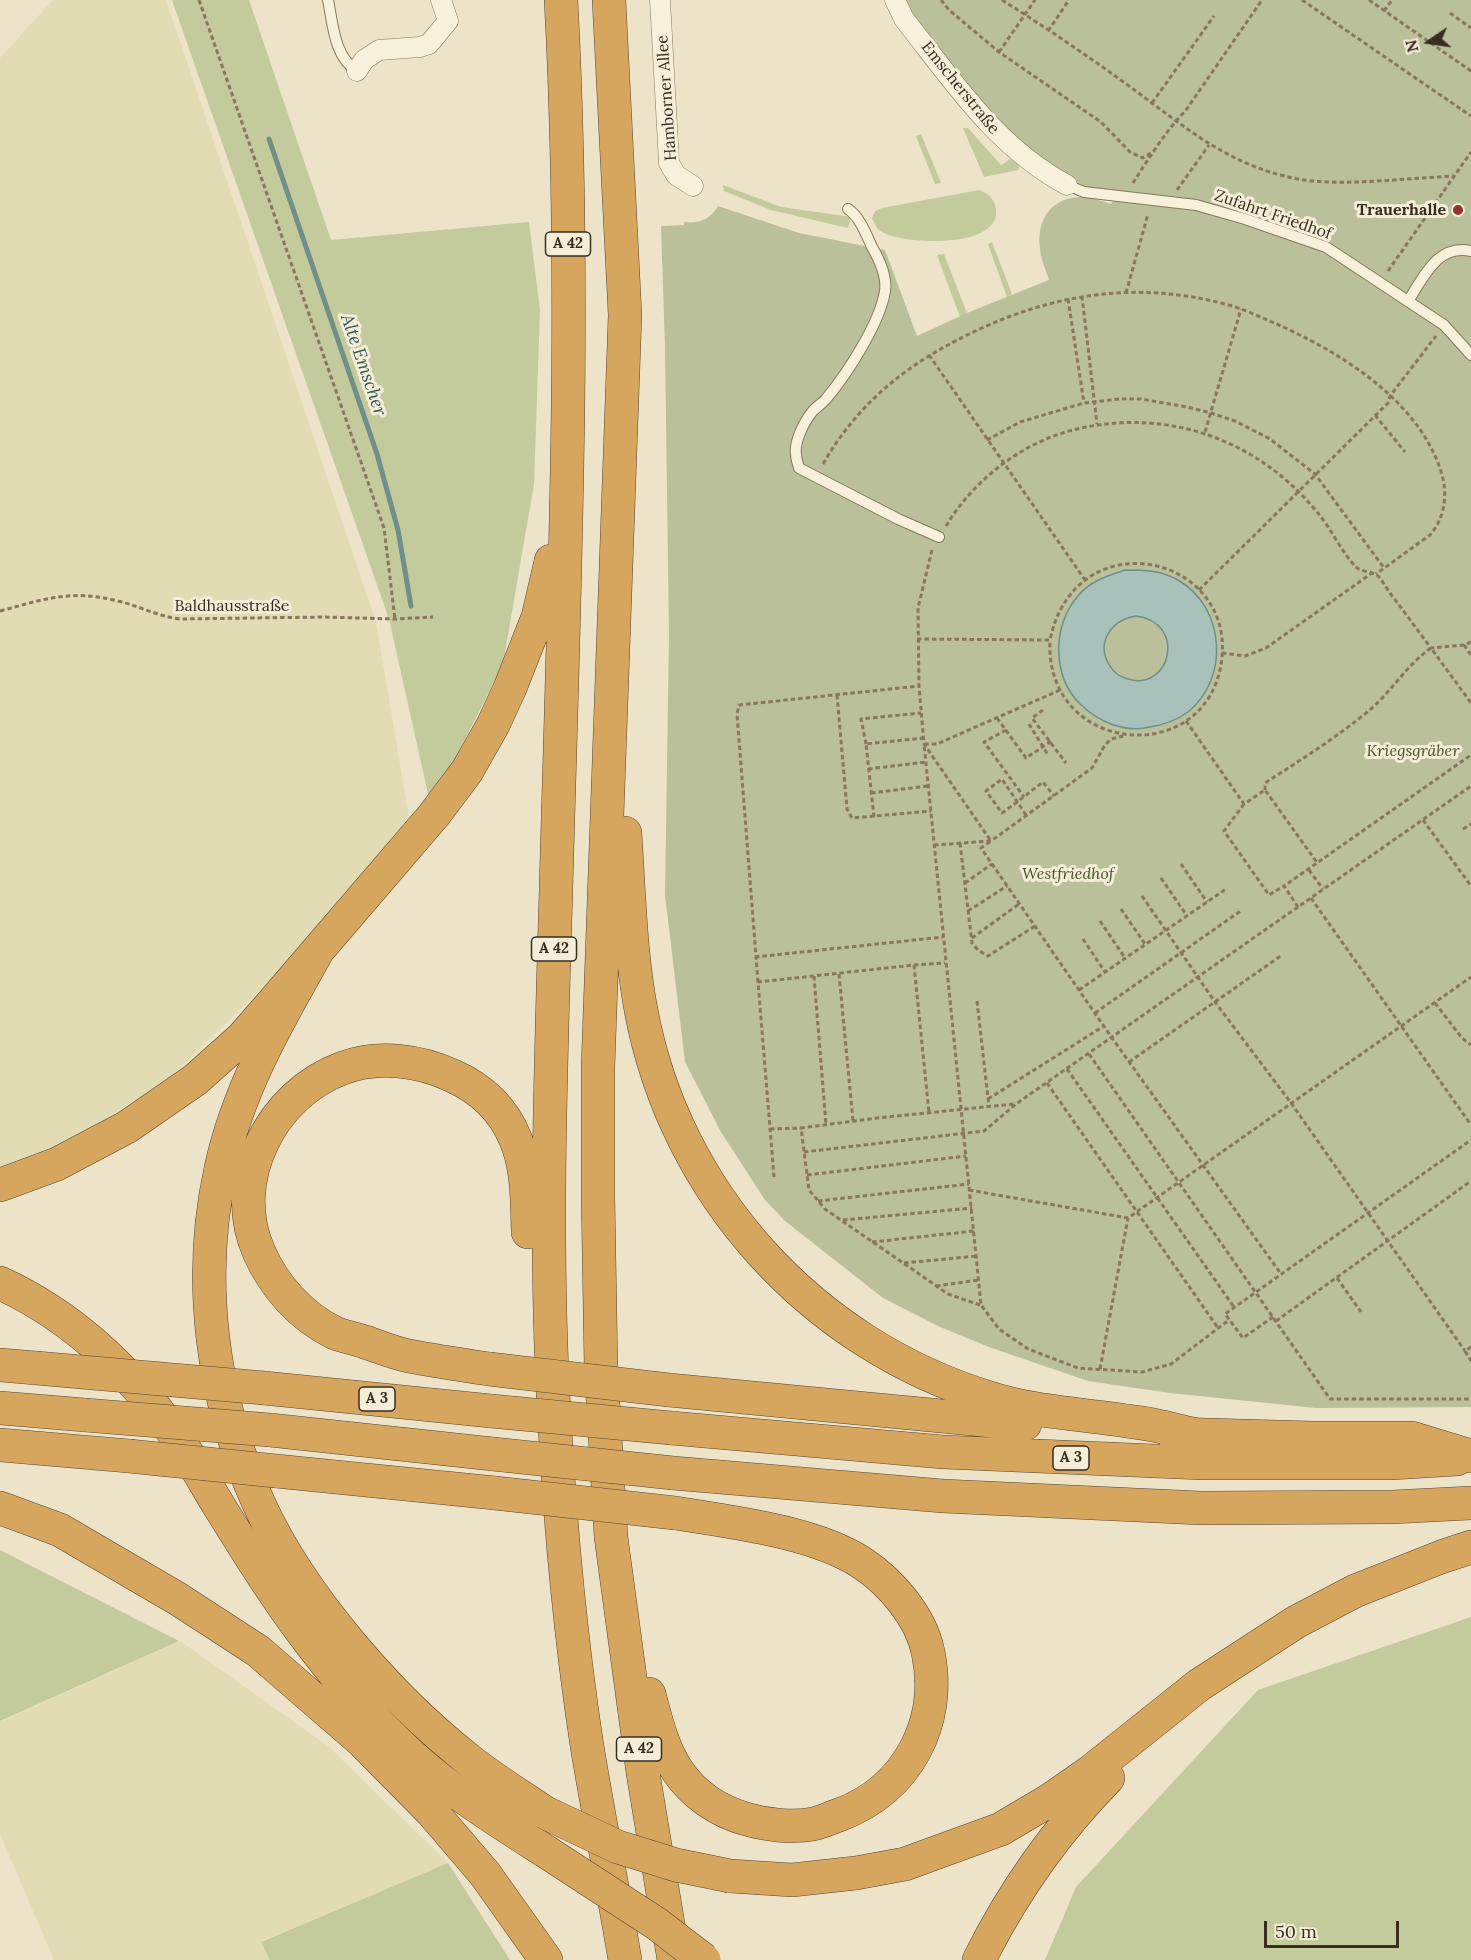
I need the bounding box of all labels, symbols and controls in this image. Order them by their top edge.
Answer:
north arrow [1399,12,1459,72]
street label: Hamborner Allee [653,34,681,162]
street label: Emscherstraße [917,38,1003,138]
text: N [1400,38,1423,54]
street label: Zufahrt Friedhof [1212,186,1334,244]
place label: Trauerhalle [1357,200,1446,220]
marker: Trauerhalle [1451,203,1465,217]
road number: A 42 [546,232,590,256]
water label: Alte Emscher [335,311,391,419]
street label: Baldhausstraße [174,596,290,616]
park label: Kriegsgräber [1367,741,1459,761]
park label: Westfriedhof [1022,864,1114,884]
road number: A 42 [532,937,576,961]
road number: A 3 [359,1387,395,1411]
road number: A 3 [1053,1446,1089,1470]
road number: A 42 [616,1737,662,1761]
scale bar [1267,1909,1402,1947]
text: 50 m [1275,1920,1317,1943]

